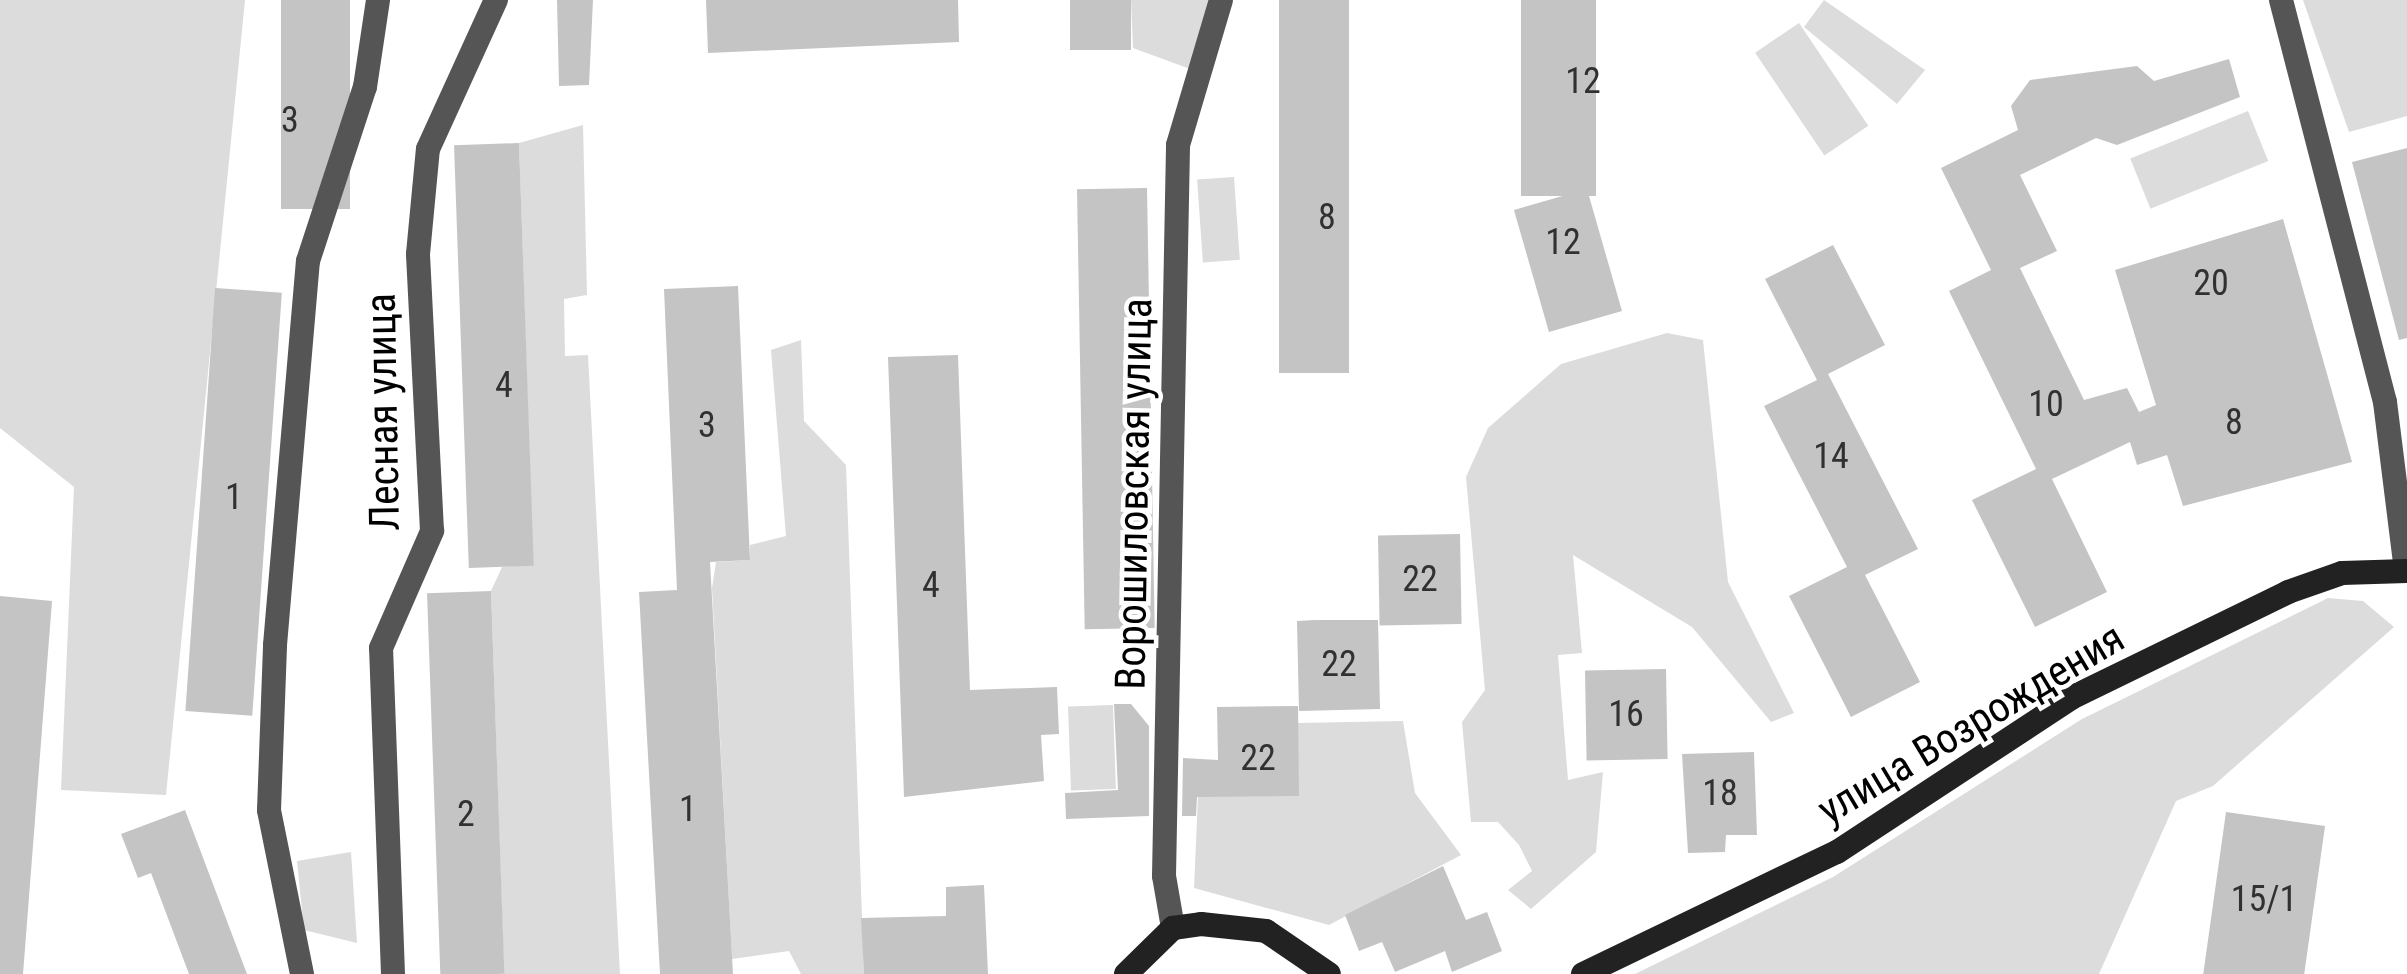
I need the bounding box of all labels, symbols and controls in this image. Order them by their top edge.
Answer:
house number: 12 [1565,60,1601,104]
house number: 3 [281,99,299,143]
house number: 8 [1318,196,1336,240]
house number: 12 [1545,221,1581,265]
house number: 20 [2193,262,2229,306]
street label: Лесная улица [356,293,410,531]
street label: Ворошиловская улица [1105,298,1163,690]
house number: 4 [495,364,513,408]
house number: 10 [2028,383,2064,427]
house number: 8 [2225,401,2243,445]
house number: 3 [698,404,716,448]
house number: 14 [1813,435,1849,479]
house number: 1 [225,476,243,520]
house number: 22 [1402,558,1438,602]
house number: 4 [922,564,940,608]
street label: улица Возрождения [1809,613,2133,835]
house number: 22 [1321,643,1357,687]
house number: 16 [1608,693,1644,737]
house number: 22 [1240,737,1276,781]
house number: 18 [1702,772,1738,816]
house number: 1 [679,788,697,832]
house number: 2 [457,793,475,837]
house number: 15/1 [2231,878,2297,922]

